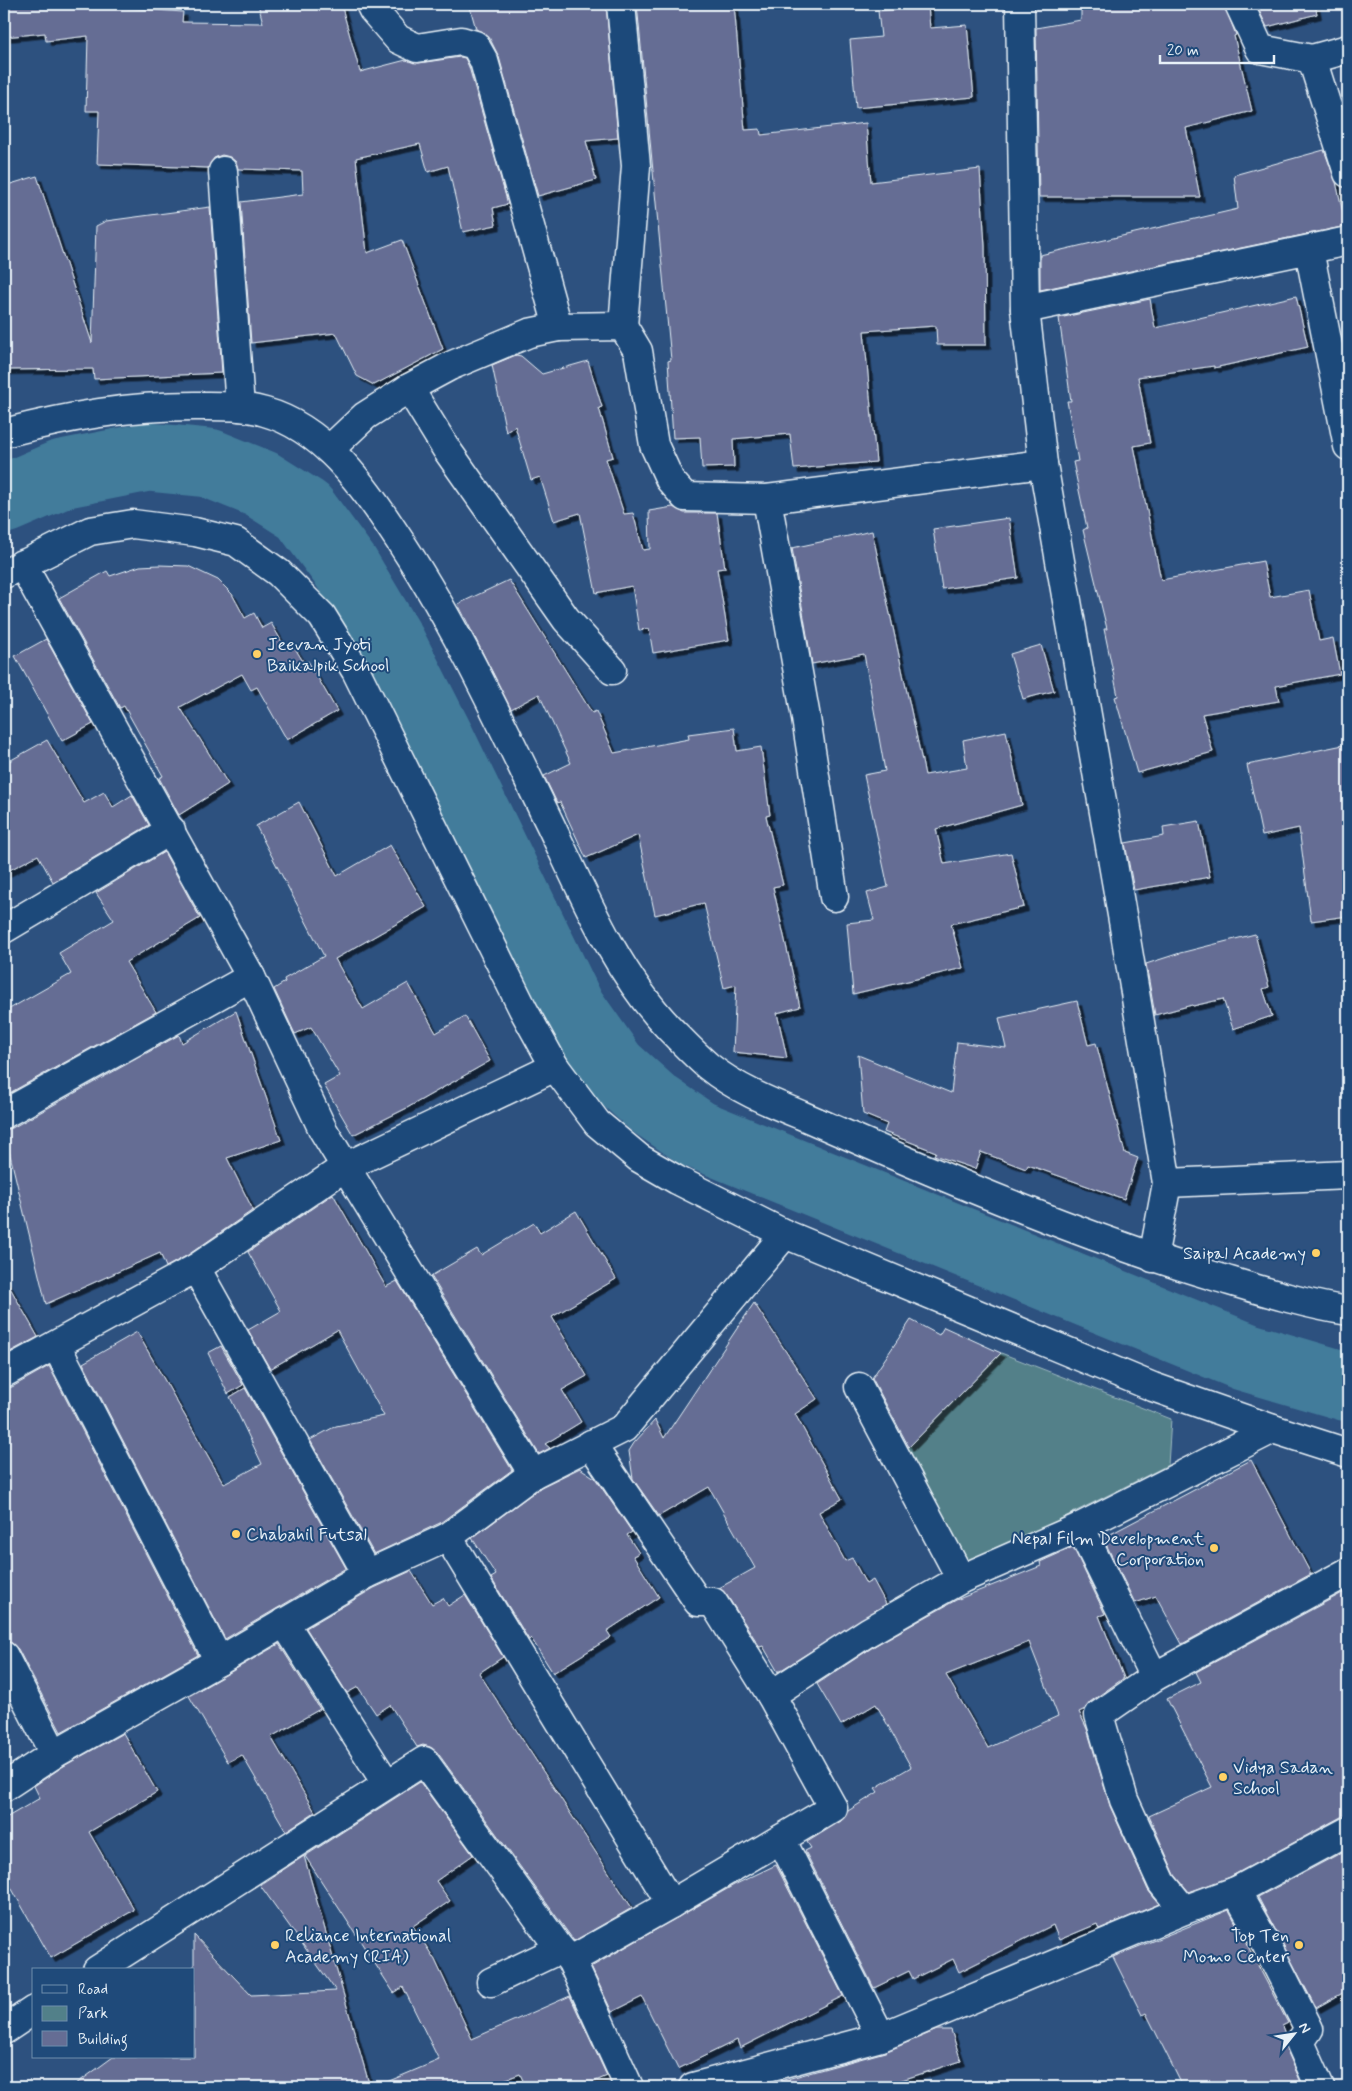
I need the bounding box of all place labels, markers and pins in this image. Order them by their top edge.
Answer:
place label: Jeevan Jyoti Baikalpik School [267,633,389,678]
marker: Jeevan Jyoti Baikalpik School [251,648,263,660]
place label: Saipal Academy [1183,1242,1306,1266]
marker: Saipal Academy [1310,1247,1322,1259]
place label: Chabahil Futsal [246,1523,367,1547]
place label: Nepal Film Development Corporation [1012,1527,1204,1572]
marker: Chabahil Futsal [230,1528,242,1540]
marker: Nepal Film Development Corporation [1208,1542,1220,1554]
place label: Vidya Sadan School [1233,1756,1333,1801]
marker: Vidya Sadan School [1217,1771,1229,1783]
place label: Reliance International Academy (RIA) [285,1924,451,1969]
place label: Top Ten Momo Center [1183,1924,1290,1969]
marker: Reliance International Academy (RIA) [269,1939,281,1951]
marker: Top Ten Momo Center [1293,1939,1305,1951]

